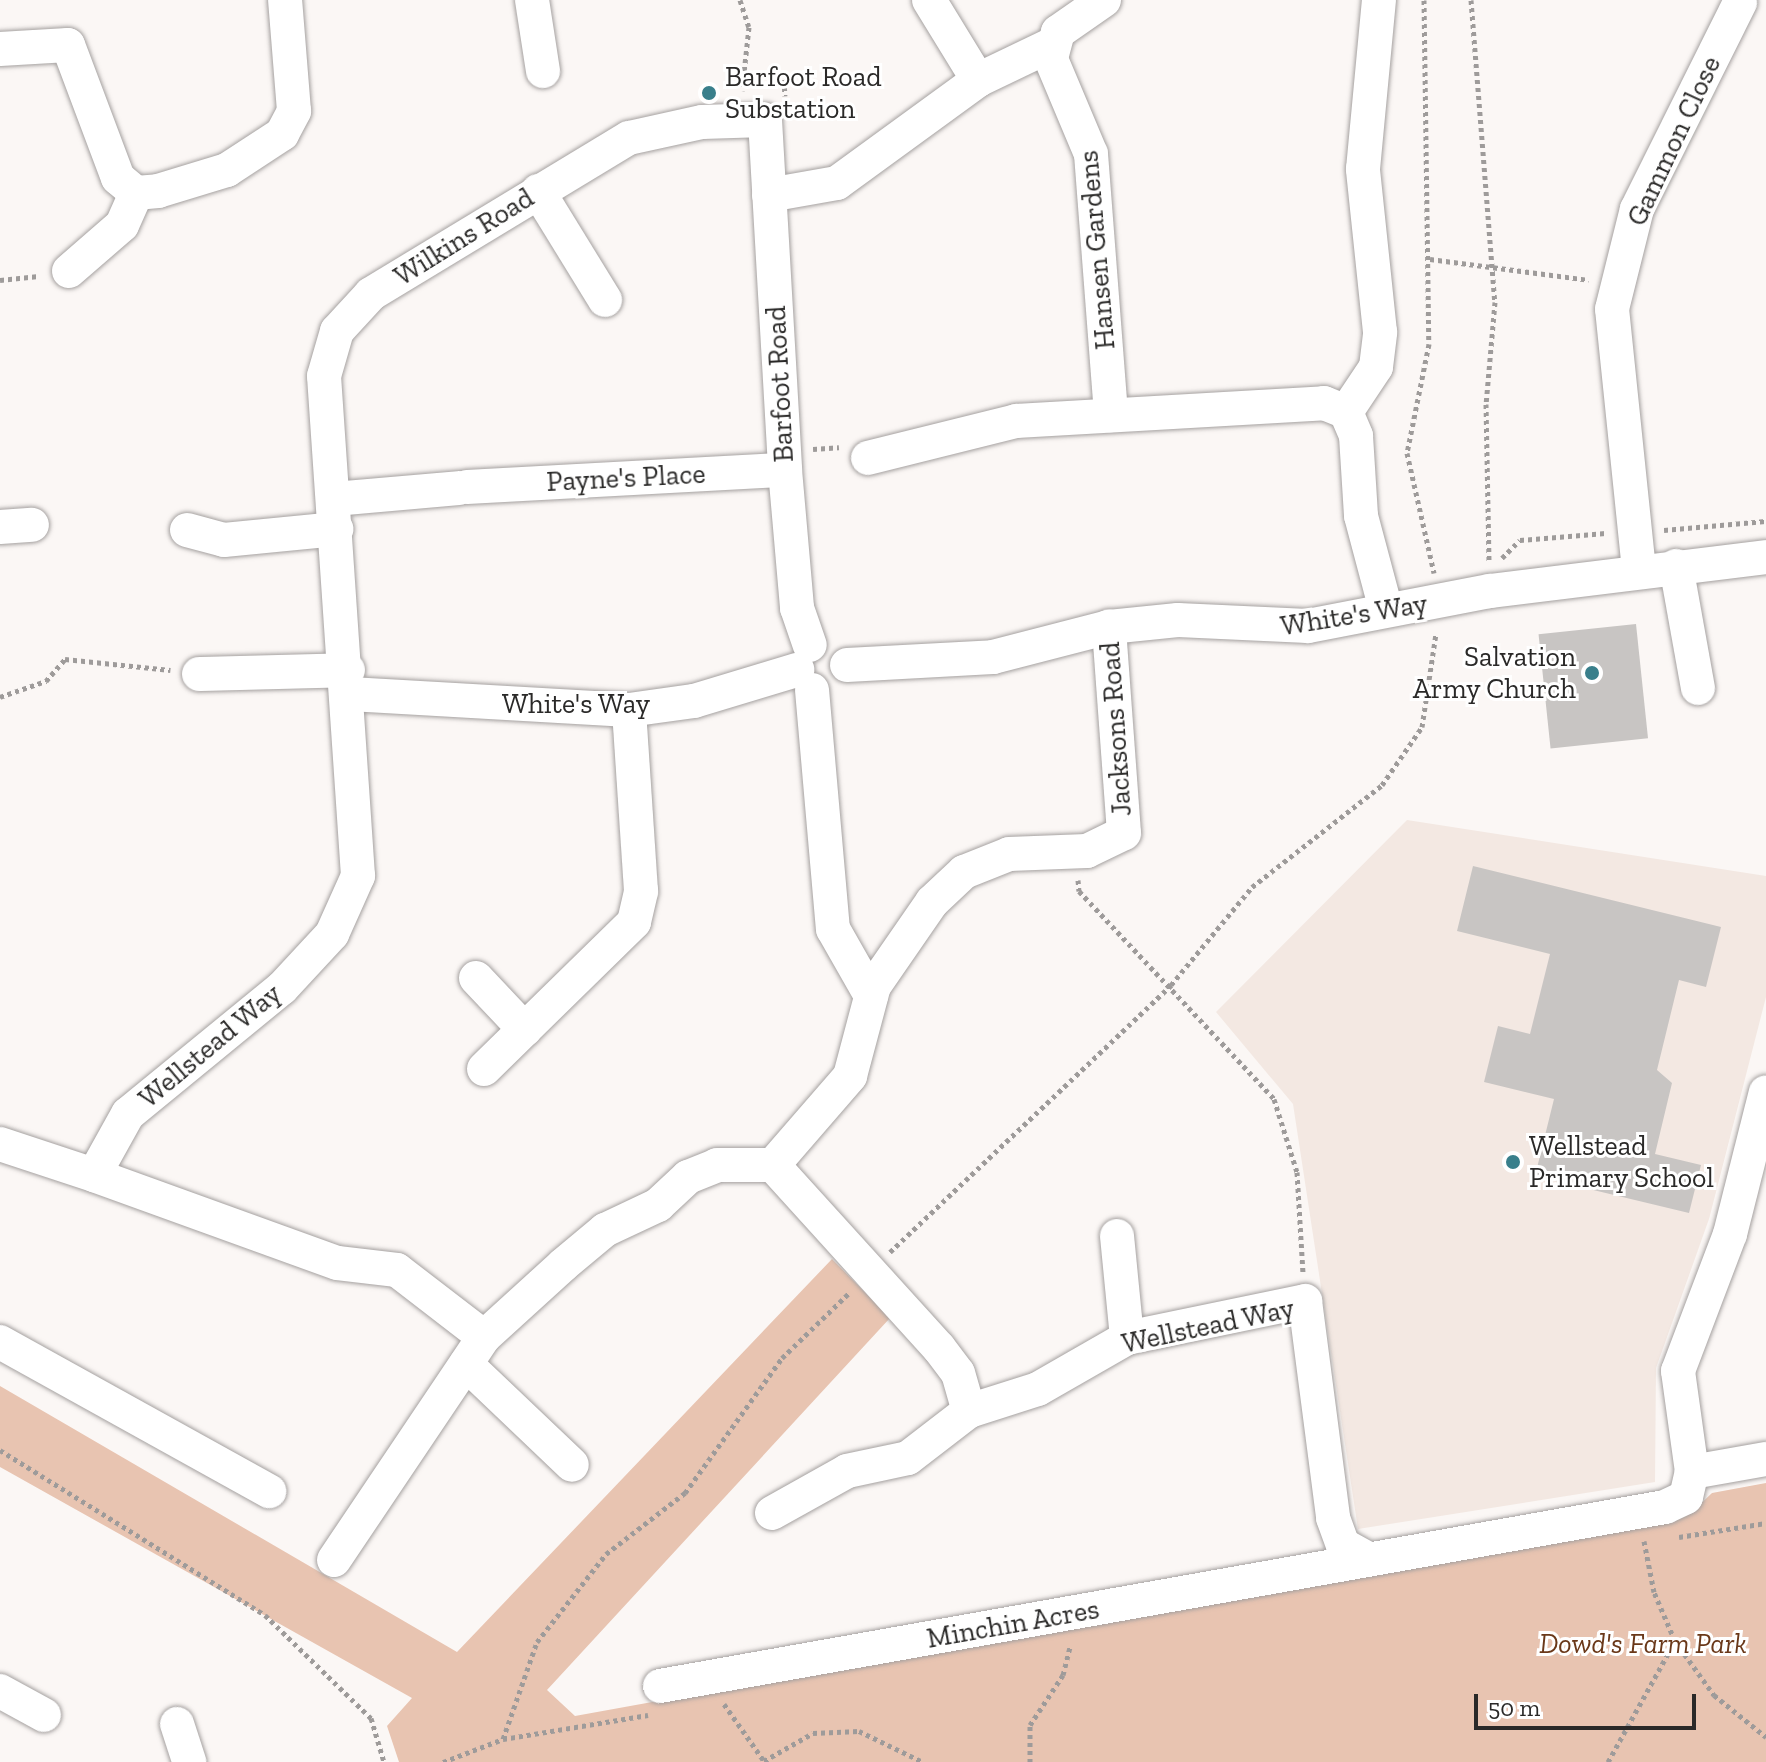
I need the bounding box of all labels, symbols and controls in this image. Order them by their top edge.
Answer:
street label: Gammon Close [1620,51,1728,231]
place label: Barfoot Road Substation [725,60,882,126]
marker: Barfoot Road Substation [700,84,718,102]
street label: Hansen Gardens [1072,149,1122,351]
street label: Wilkins Road [388,181,540,293]
street label: Barfoot Road [759,305,801,463]
street label: Payne's Place [546,457,706,499]
street label: White's Way [1278,587,1430,643]
place label: Salvation Army Church [1412,640,1576,706]
street label: Jacksons Road [1093,641,1139,817]
marker: Salvation Army Church [1583,664,1601,682]
street label: White's Way [501,687,651,721]
street label: Wellstead Way [132,977,288,1115]
place label: Wellstead Primary School [1529,1129,1714,1195]
marker: Wellstead Primary School [1504,1153,1522,1171]
street label: Wellstead Way [1118,1291,1298,1361]
street label: Minchin Acres [924,1592,1102,1656]
park label: Dowd's Farm Park [1539,1627,1747,1661]
scale bar [1478,1678,1700,1728]
text: 50 m [1488,1693,1540,1722]

